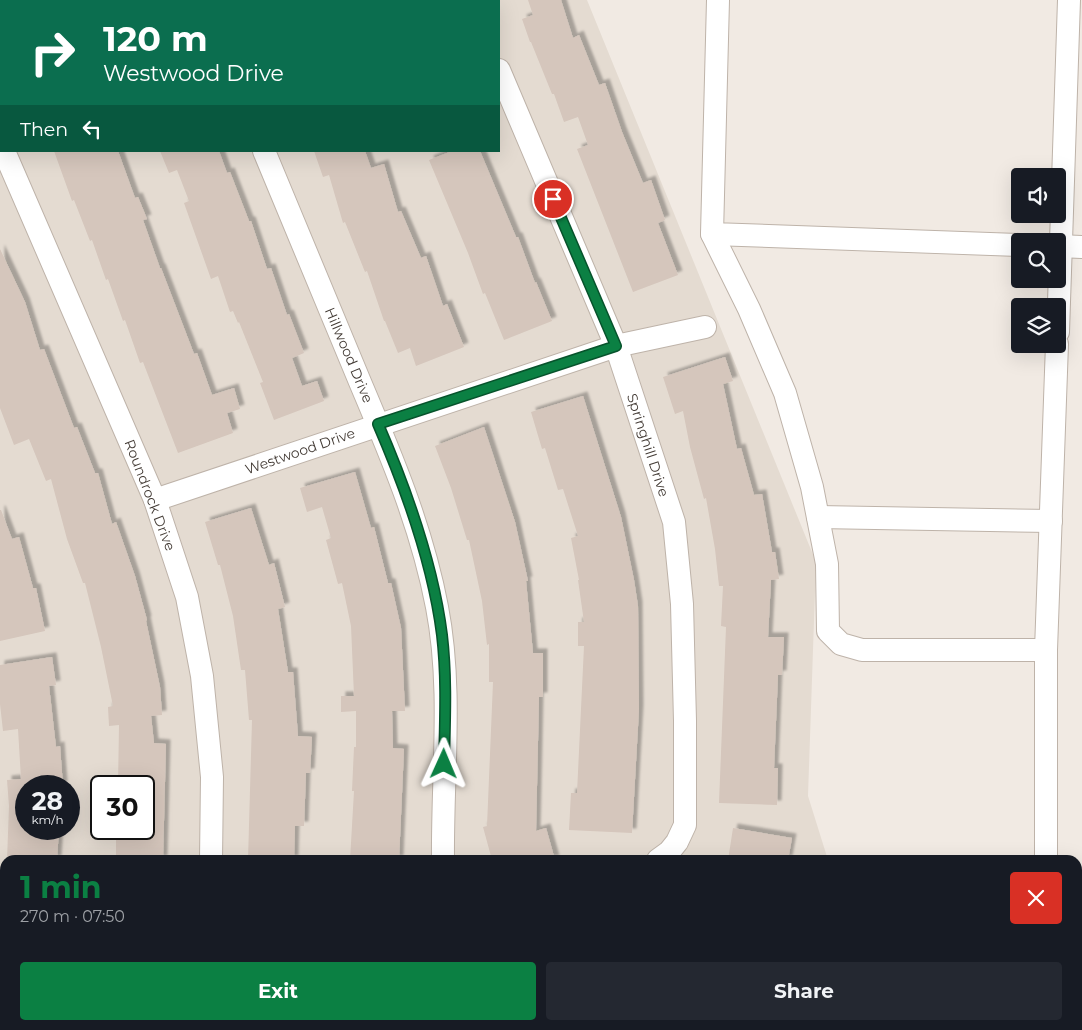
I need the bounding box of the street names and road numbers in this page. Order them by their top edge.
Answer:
street label: Hillwood Drive [321,304,377,406]
street label: Springhill Drive [623,391,673,499]
street label: Westwood Drive [243,424,357,478]
street label: Roundrock Drive [120,437,180,553]

